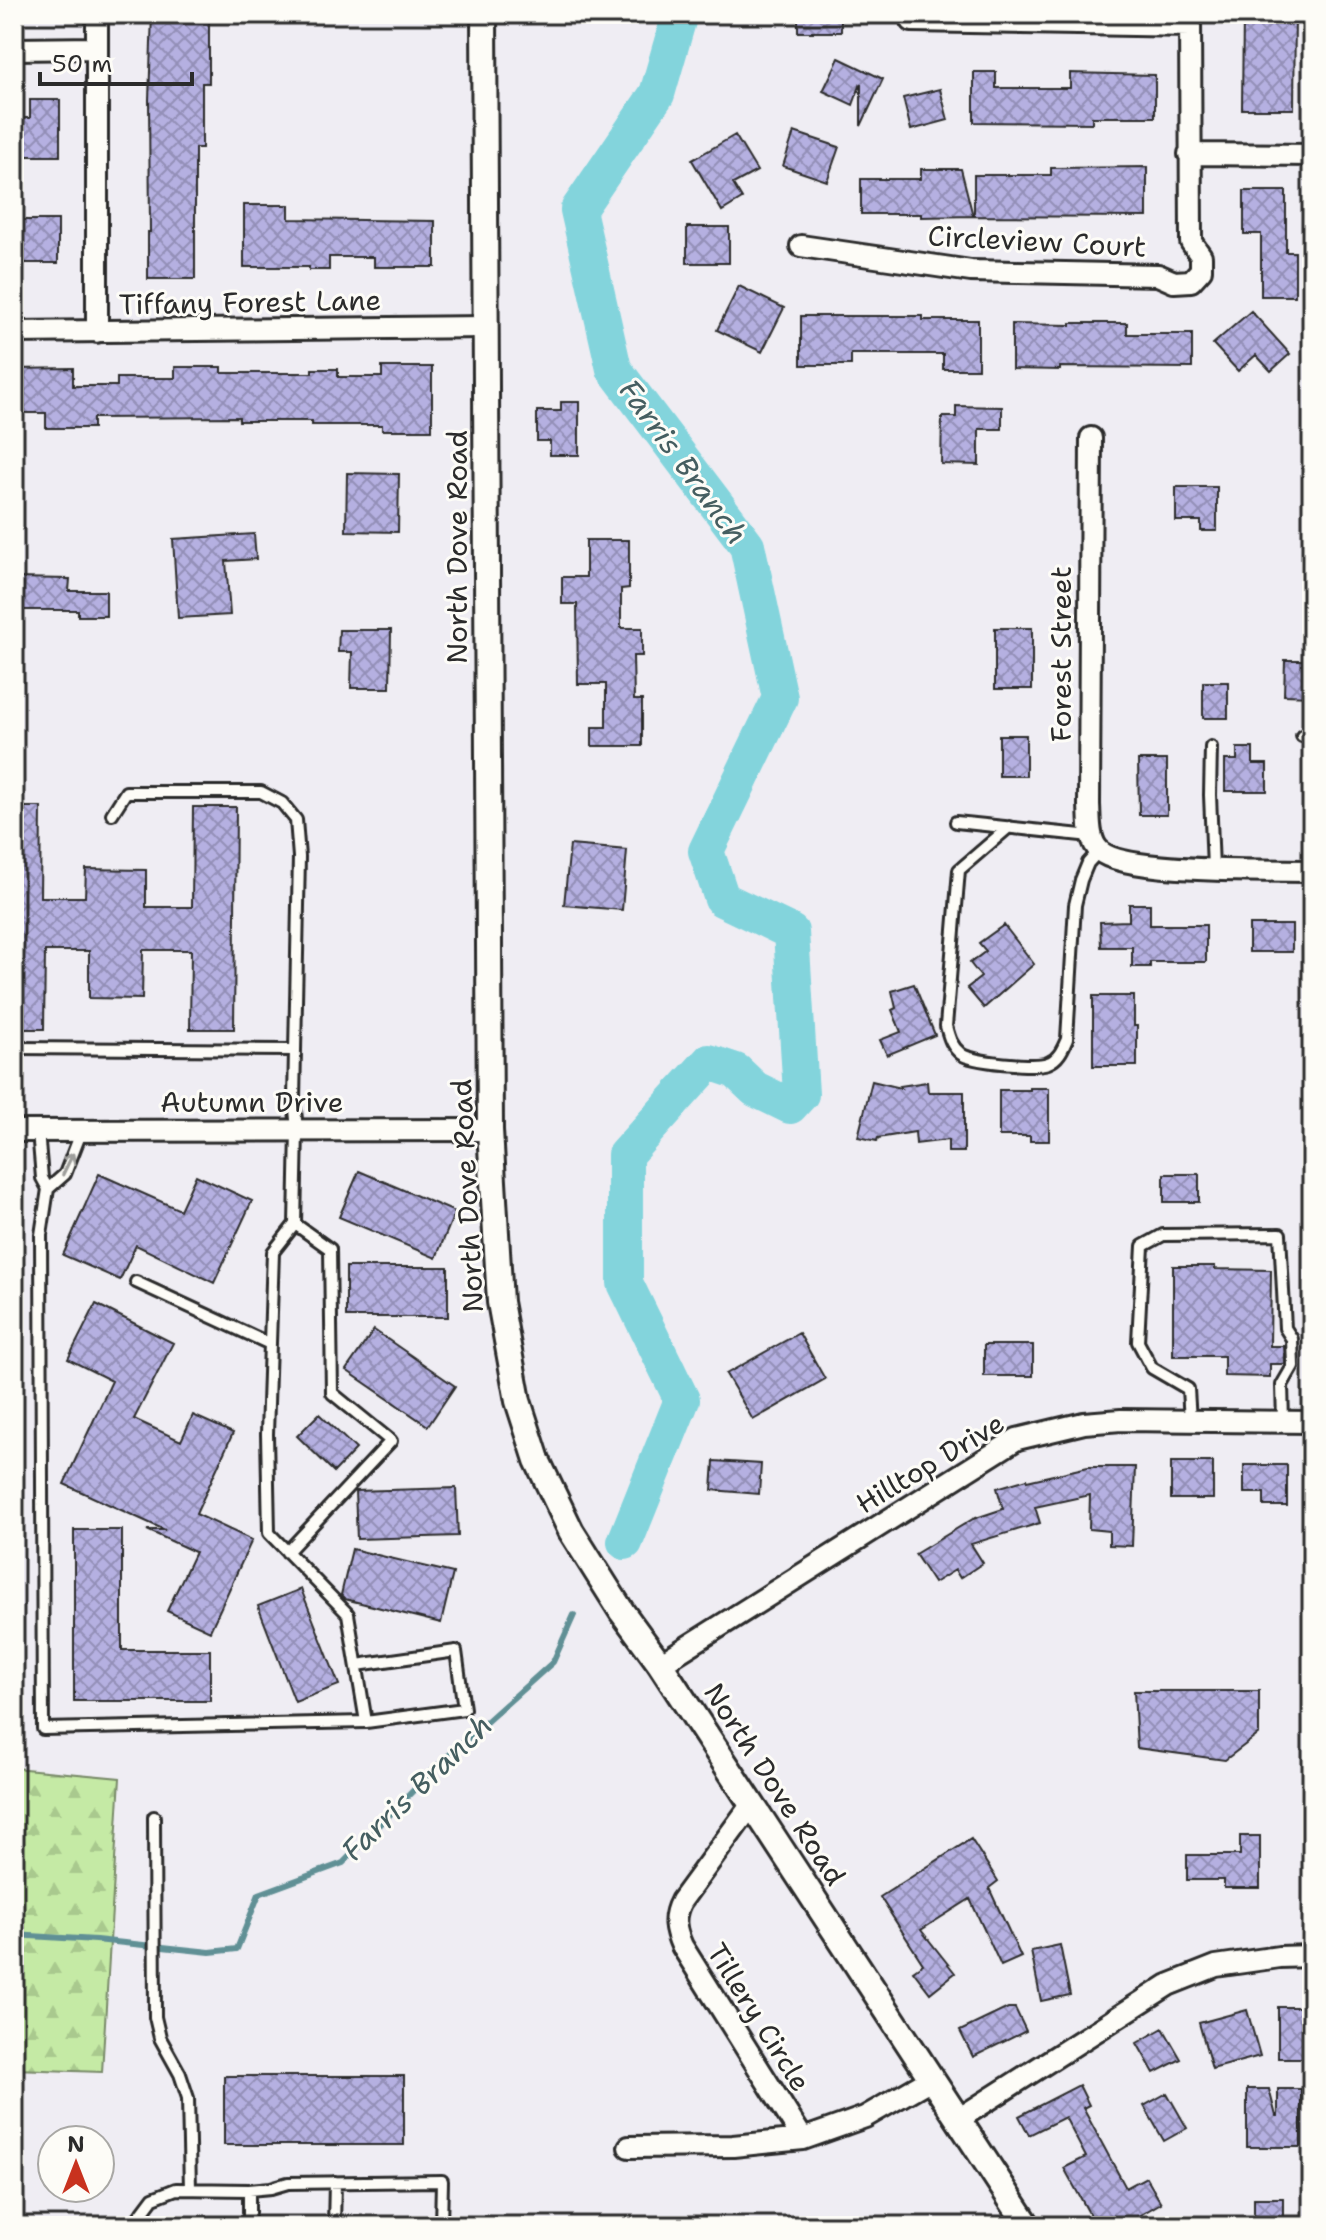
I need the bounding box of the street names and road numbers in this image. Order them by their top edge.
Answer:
street label: Circleview Court [927,216,1147,266]
street label: Tiffany Forest Lane [118,281,382,323]
street label: North Dove Road [438,430,476,664]
street label: Forest Street [1042,566,1080,742]
street label: North Dove Road [442,1078,492,1314]
street label: Autumn Drive [160,1083,344,1121]
street label: Hilltop Drive [849,1404,1011,1522]
street label: North Dove Road [695,1676,855,1892]
street label: Tillery Circle [698,1936,820,2098]

